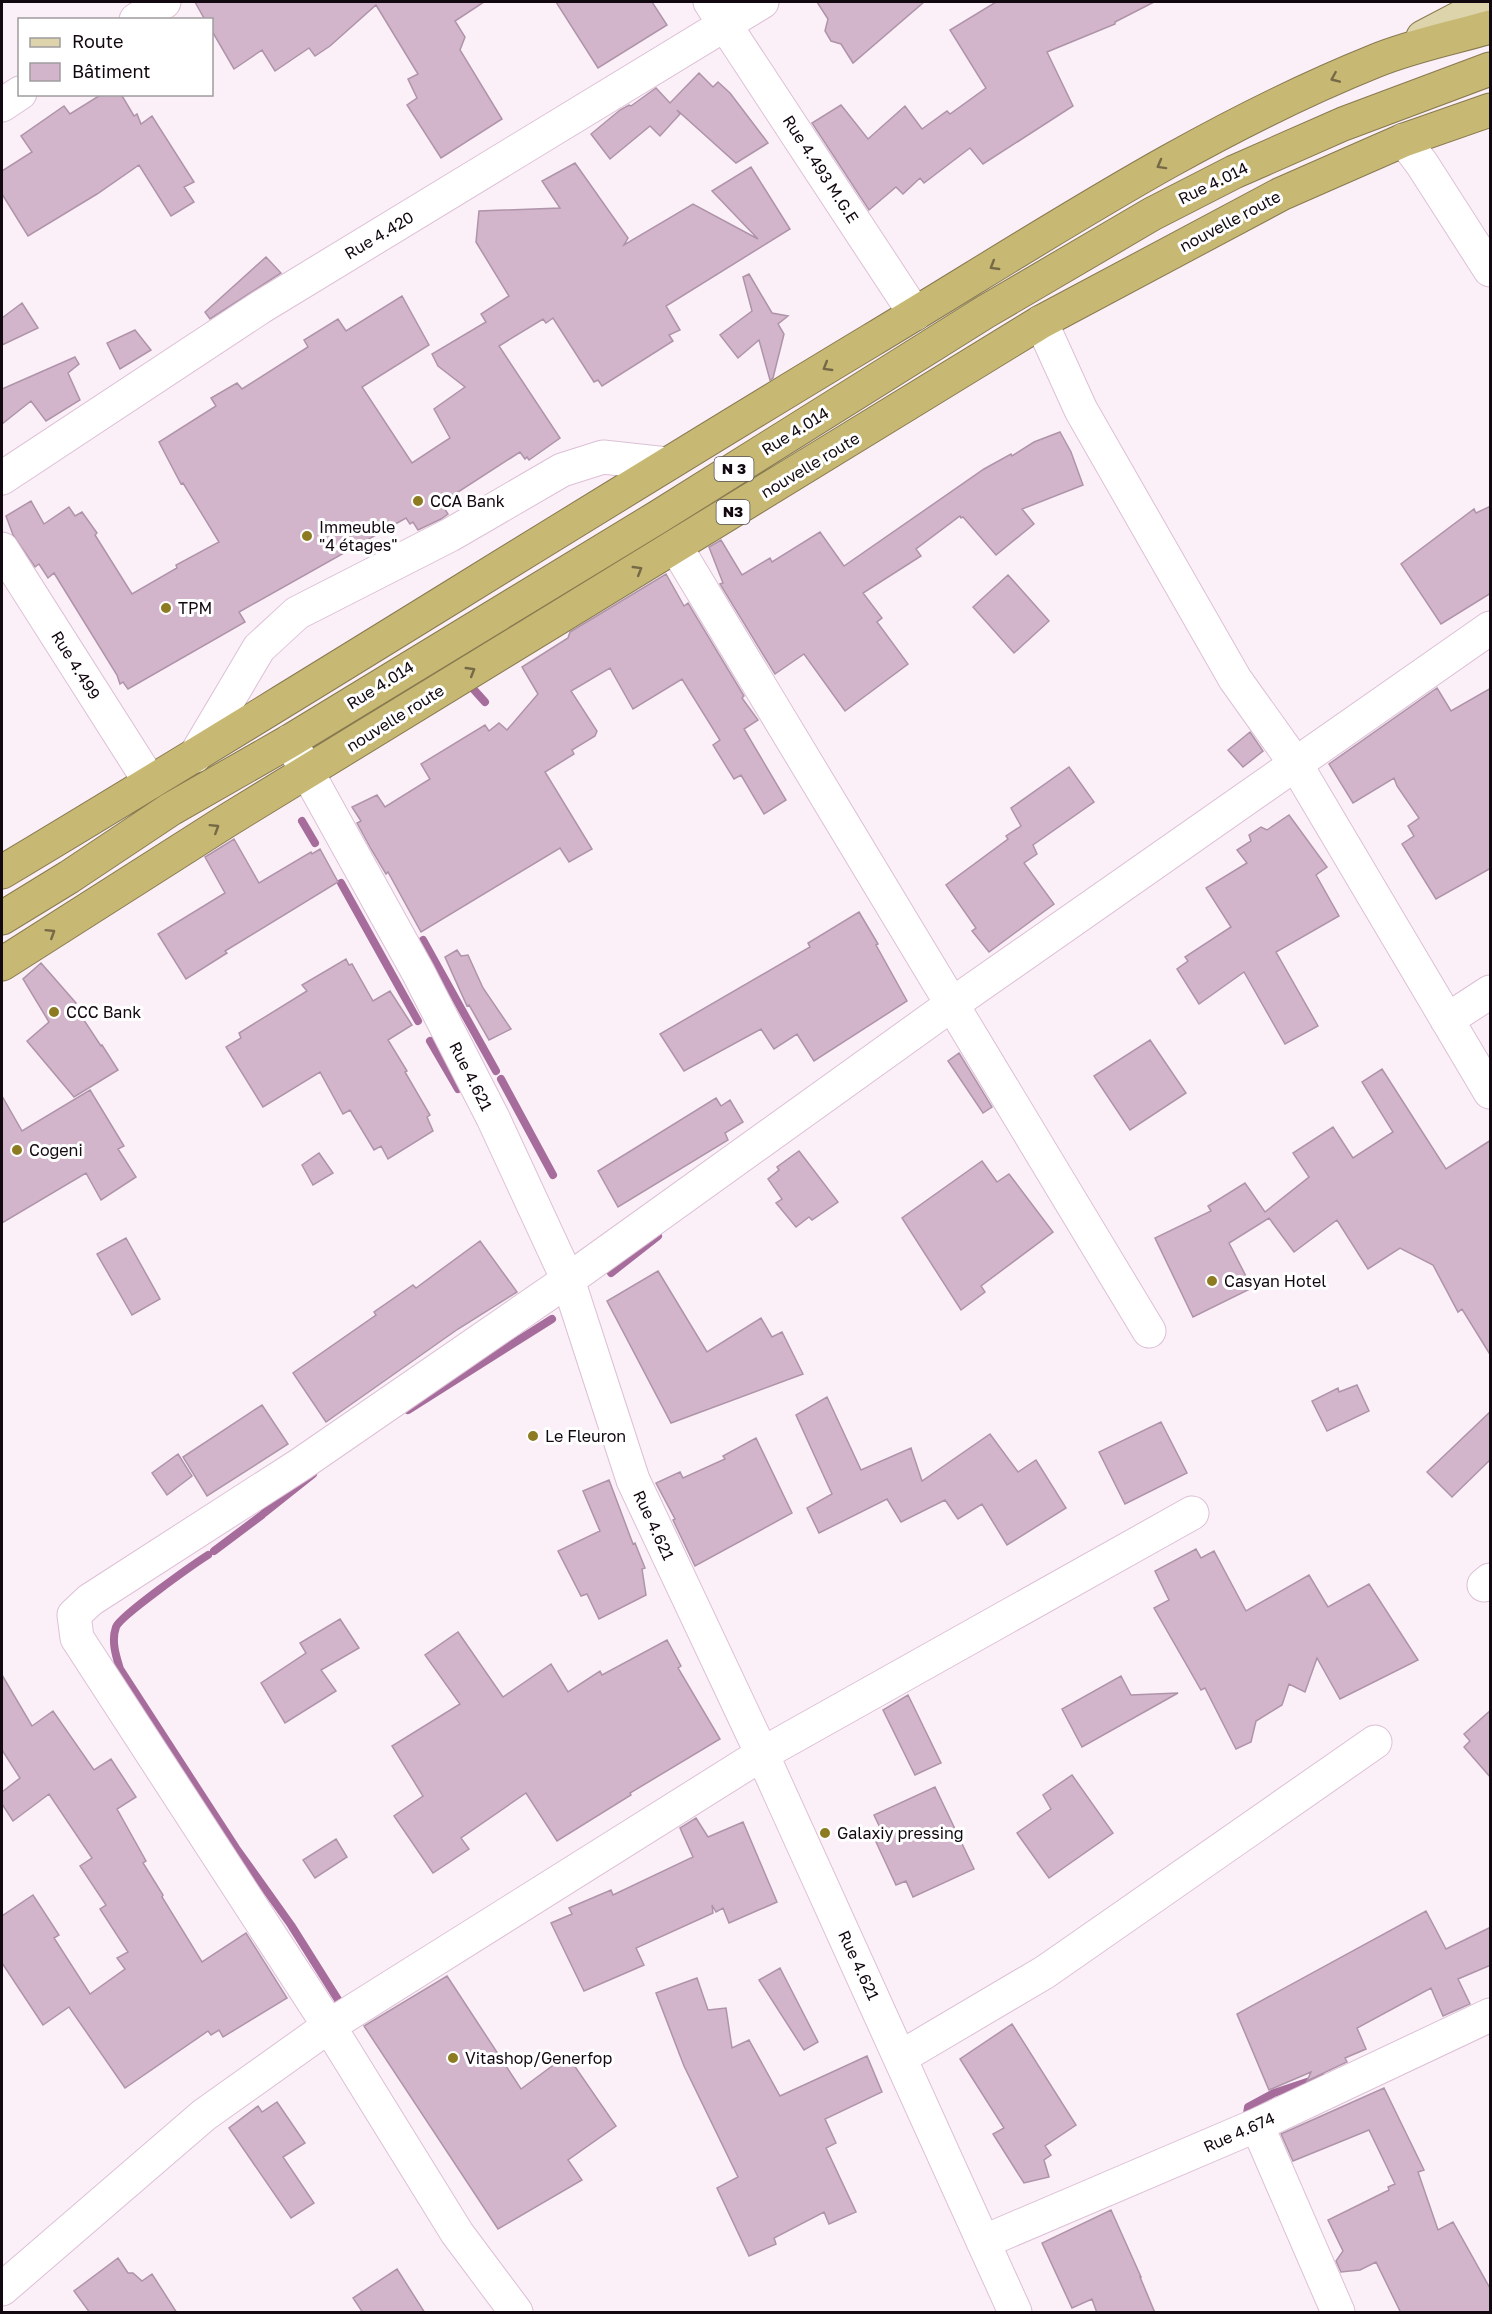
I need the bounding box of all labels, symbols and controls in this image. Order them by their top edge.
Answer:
legend [18,18,213,96]
text: Route [72,30,123,52]
text: Bâtiment [72,60,151,82]
one-way arrow [1331,71,1342,83]
street label: Rue 4.493 M.G.E [779,111,863,227]
street label: Rue 4.014 [1175,157,1251,209]
one-way arrow [1157,158,1167,169]
street label: nouvelle route [1176,186,1284,256]
street label: Rue 4.420 [341,207,417,263]
one-way arrow [990,259,1000,271]
one-way arrow [823,360,833,371]
street label: Rue 4.014 [758,403,832,459]
street label: nouvelle route [757,428,863,502]
road number: N 3 [714,457,754,481]
place label: CCA Bank [430,491,505,511]
marker: CCA Bank [411,494,425,508]
road number: N3 [716,500,750,524]
place label: Immeuble "4 étages" [319,517,398,555]
marker: Immeuble "4 étages" [300,529,314,543]
one-way arrow [632,566,642,577]
place label: TPM [178,598,212,618]
marker: TPM [159,601,173,615]
street label: Rue 4.499 [47,627,105,703]
street label: Rue 4.014 [343,657,417,713]
one-way arrow [465,666,475,678]
street label: nouvelle route [342,680,448,756]
one-way arrow [209,824,220,835]
one-way arrow [45,928,55,940]
place label: CCC Bank [66,1002,141,1022]
marker: CCC Bank [47,1005,61,1019]
street label: Rue 4.621 [445,1038,497,1114]
place label: Cogeni [29,1140,83,1160]
marker: Cogeni [10,1143,24,1157]
place label: Casyan Hotel [1224,1271,1326,1291]
marker: Casyan Hotel [1205,1274,1219,1288]
place label: Le Fleuron [545,1426,626,1446]
marker: Le Fleuron [526,1429,540,1443]
street label: Rue 4.621 [629,1487,679,1563]
place label: Galaxiy pressing [837,1823,964,1843]
marker: Galaxiy pressing [818,1826,832,1840]
street label: Rue 4.621 [834,1927,884,2003]
place label: Vitashop/Generfop [465,2048,612,2068]
marker: Vitashop/Generfop [446,2051,460,2065]
street label: Rue 4.674 [1200,2107,1278,2157]

